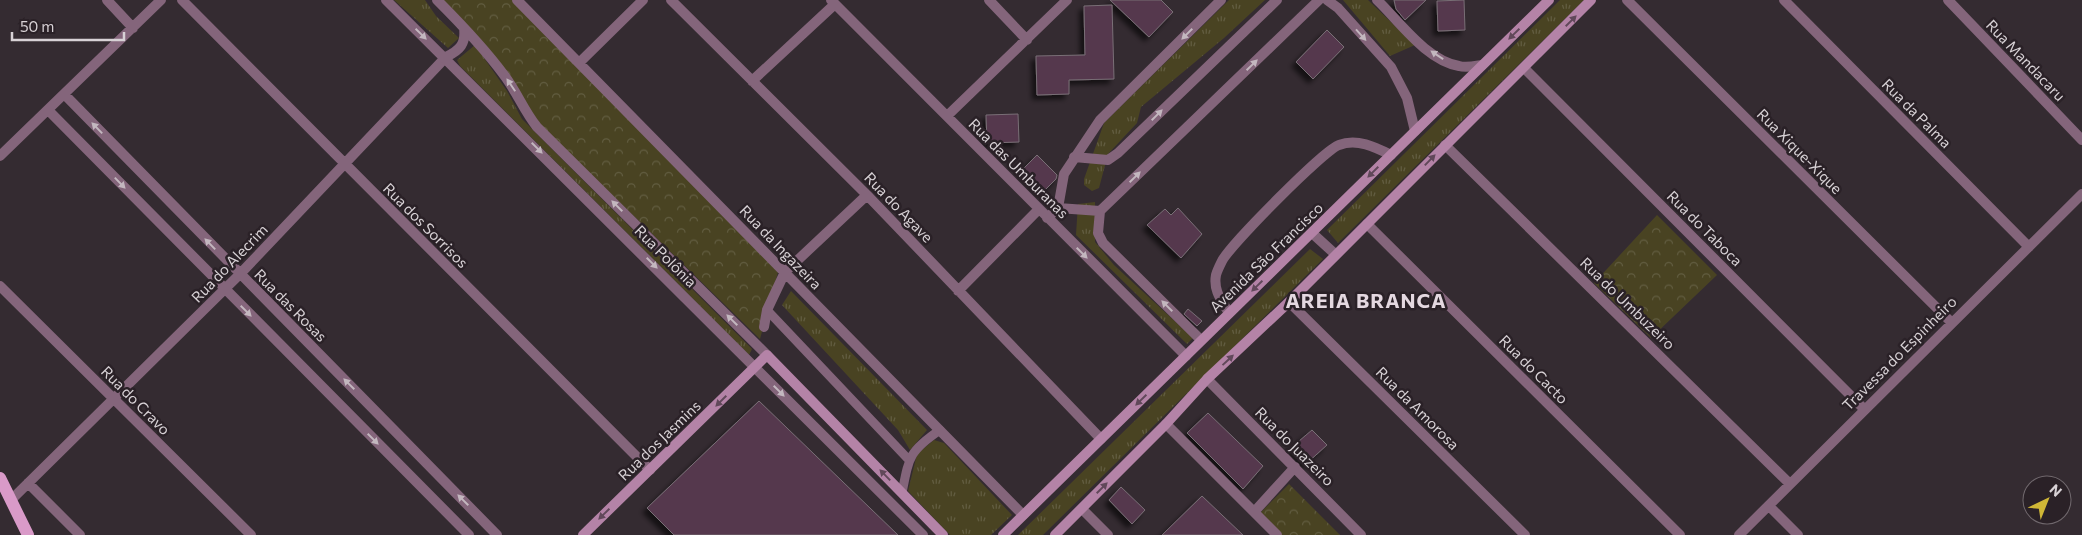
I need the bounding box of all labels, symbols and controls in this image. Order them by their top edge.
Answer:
scale bar [12,10,125,42]
one-way arrow [1565,15,1577,27]
street label: Rua Mandacaru [1983,16,2069,104]
text: 50 m [20,17,54,35]
one-way arrow [415,28,427,40]
one-way arrow [1181,28,1193,40]
one-way arrow [1356,28,1367,41]
one-way arrow [1508,28,1520,40]
one-way arrow [1430,51,1443,60]
one-way arrow [1246,59,1258,71]
street label: Rua da Palma [1879,75,1955,151]
one-way arrow [506,78,515,91]
street label: Rua Xique-Xique [1754,105,1846,197]
one-way arrow [1151,109,1163,121]
street label: Rua das Umburanas [965,114,1073,222]
one-way arrow [91,122,103,134]
one-way arrow [531,142,543,154]
one-way arrow [1424,154,1436,166]
one-way arrow [1367,166,1379,178]
street label: Rua do Agave [861,168,937,246]
one-way arrow [1128,171,1140,183]
one-way arrow [113,177,125,189]
street label: Rua dos Sorrisos [380,179,472,271]
street label: Rua do Taboca [1664,187,1746,269]
street label: Avenida São Francisco [1206,198,1326,316]
one-way arrow [611,200,623,212]
street label: Rua da Ingazeira [736,201,826,293]
street label: Rua do Alecrim [187,220,271,306]
street label: Rua Polônia [631,221,701,291]
one-way arrow [205,238,217,250]
one-way arrow [1076,247,1088,259]
street label: Rua do Umbuzeiro [1577,253,1679,353]
one-way arrow [646,257,658,269]
street label: Rua das Rosas [251,265,331,345]
one-way arrow [1252,280,1264,292]
district label: AREIA BRANCA [1285,288,1447,312]
street label: Travessa do Espinheiro [1838,292,1960,414]
one-way arrow [1161,300,1173,312]
one-way arrow [240,305,252,317]
one-way arrow [726,314,738,326]
street label: Rua do Cacto [1496,331,1572,407]
one-way arrow [1221,354,1233,366]
street label: Rua do Cravo [98,362,174,438]
street label: Rua da Amorosa [1373,363,1463,453]
one-way arrow [343,379,355,391]
one-way arrow [773,384,785,396]
one-way arrow [1135,394,1147,406]
one-way arrow [715,395,727,407]
street label: Rua dos Jasmins [614,396,704,484]
street label: Rua do Juazeiro [1252,403,1338,489]
one-way arrow [367,433,379,445]
one-way arrow [879,469,891,481]
north arrow [2022,475,2072,525]
text: N [2047,480,2066,500]
one-way arrow [1096,483,1108,495]
one-way arrow [457,494,469,506]
one-way arrow [599,508,611,520]

